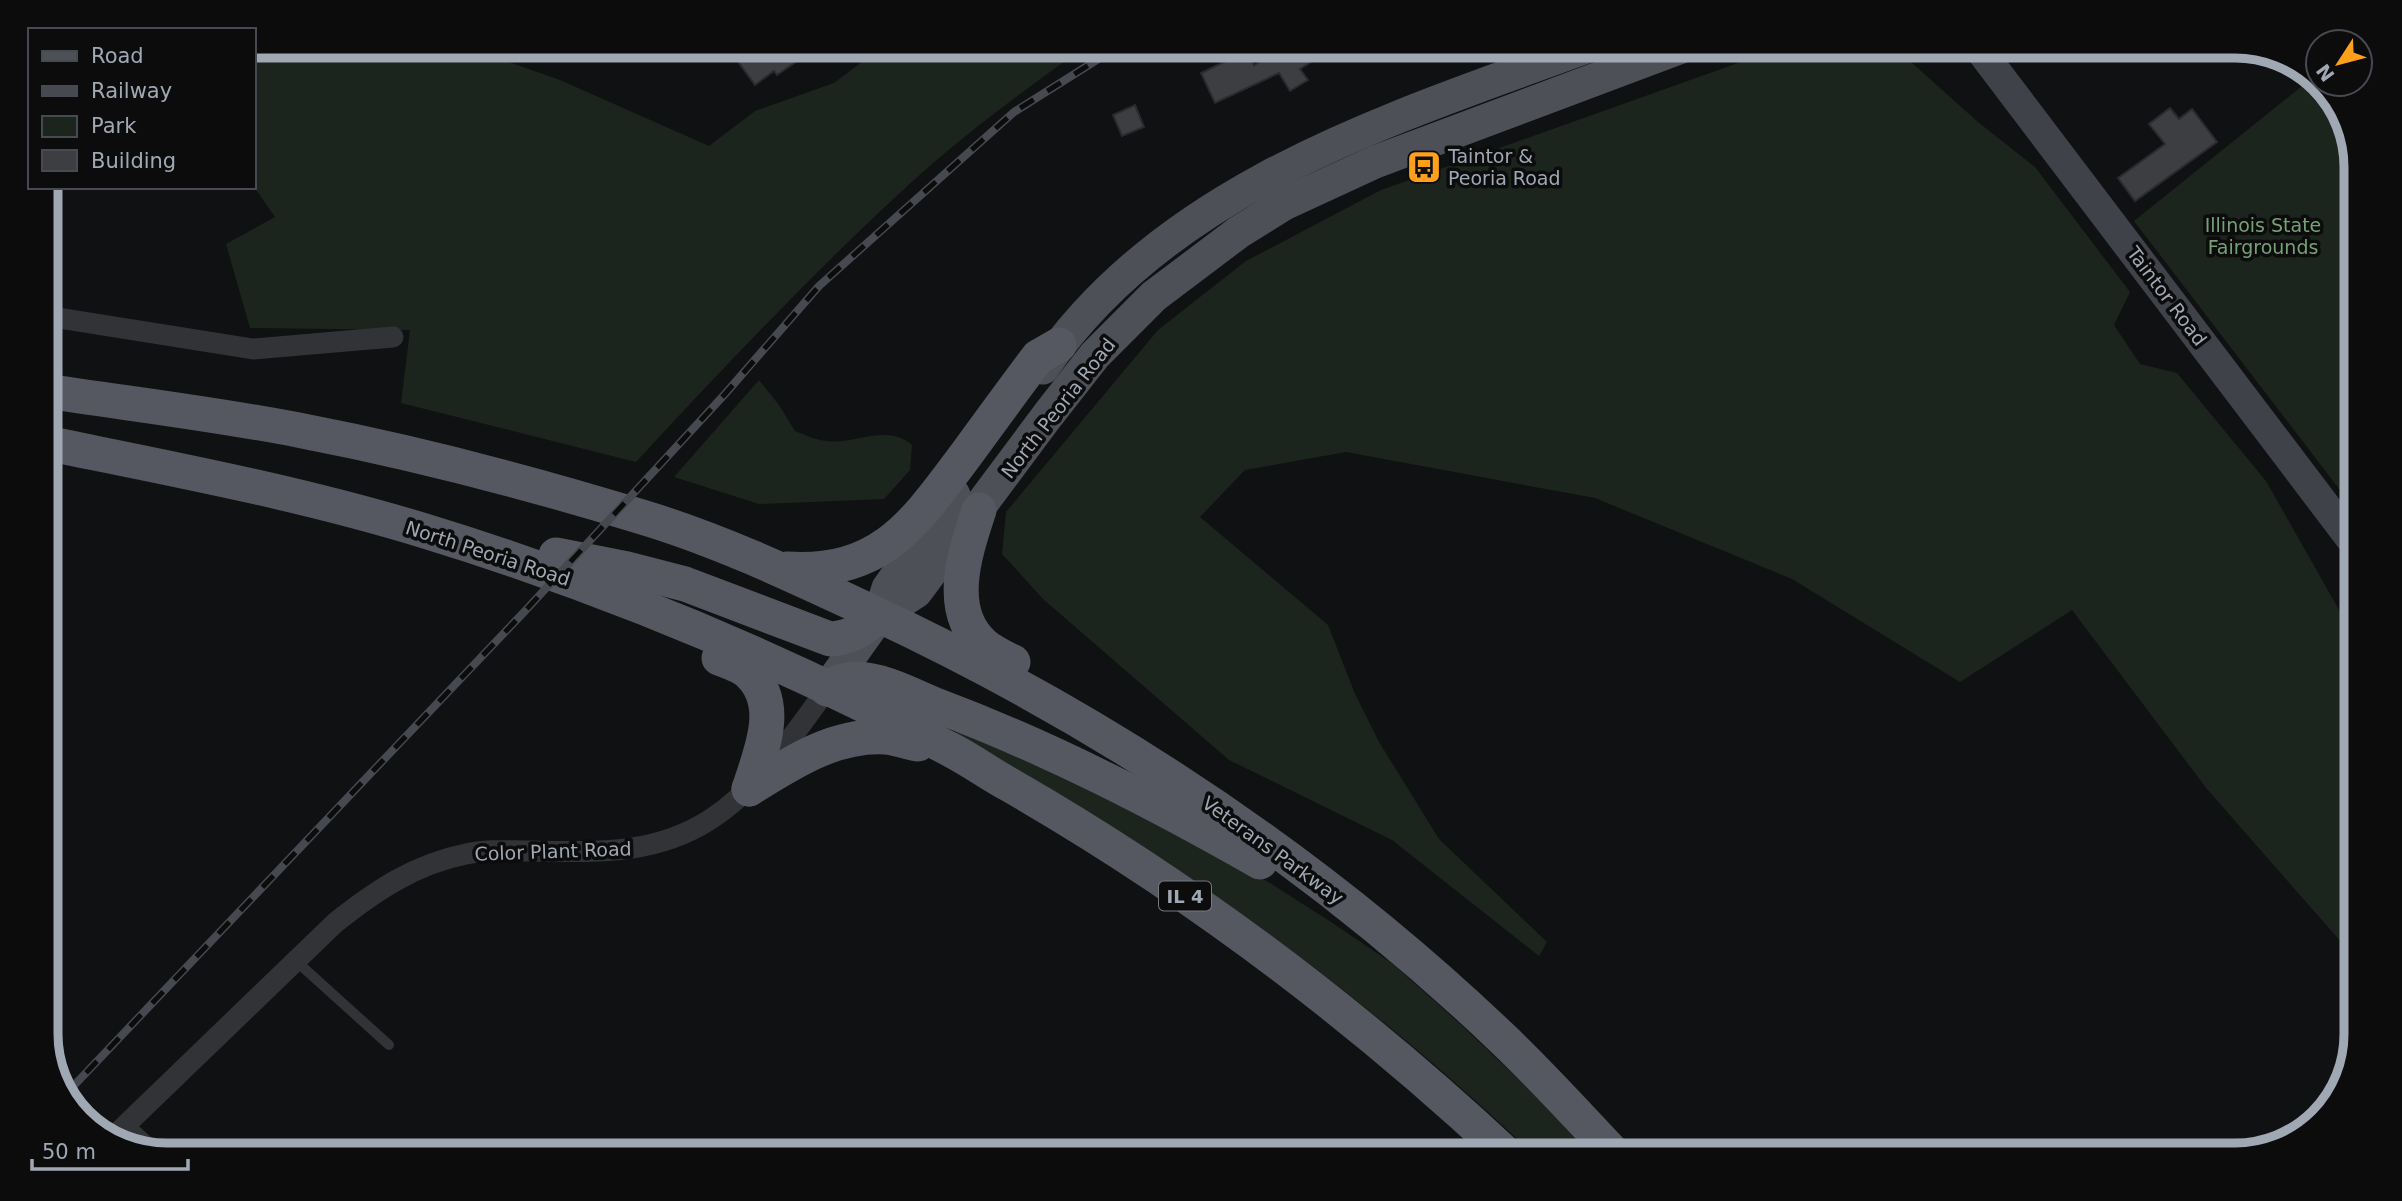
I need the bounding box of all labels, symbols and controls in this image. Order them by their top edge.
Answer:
legend [28,28,256,189]
north arrow [2304,28,2374,98]
text: Road [91,44,144,68]
text: N [2312,60,2339,86]
text: Railway [91,79,172,103]
text: Park [91,114,137,138]
place label: Taintor & Peoria Road [1447,145,1561,189]
bus stop icon: Taintor & Peoria Road [1405,148,1443,186]
text: Building [91,149,176,173]
park label: Illinois State Fairgrounds [2205,214,2321,258]
street label: Taintor Road [2122,241,2211,350]
street label: North Peoria Road [996,334,1120,482]
street label: North Peoria Road [403,516,573,590]
street label: Veterans Parkway [1198,791,1348,909]
street label: Color Plant Road [474,837,632,865]
road number: IL 4 [1159,882,1211,911]
scale bar [32,1128,187,1172]
text: 50 m [42,1140,96,1164]

